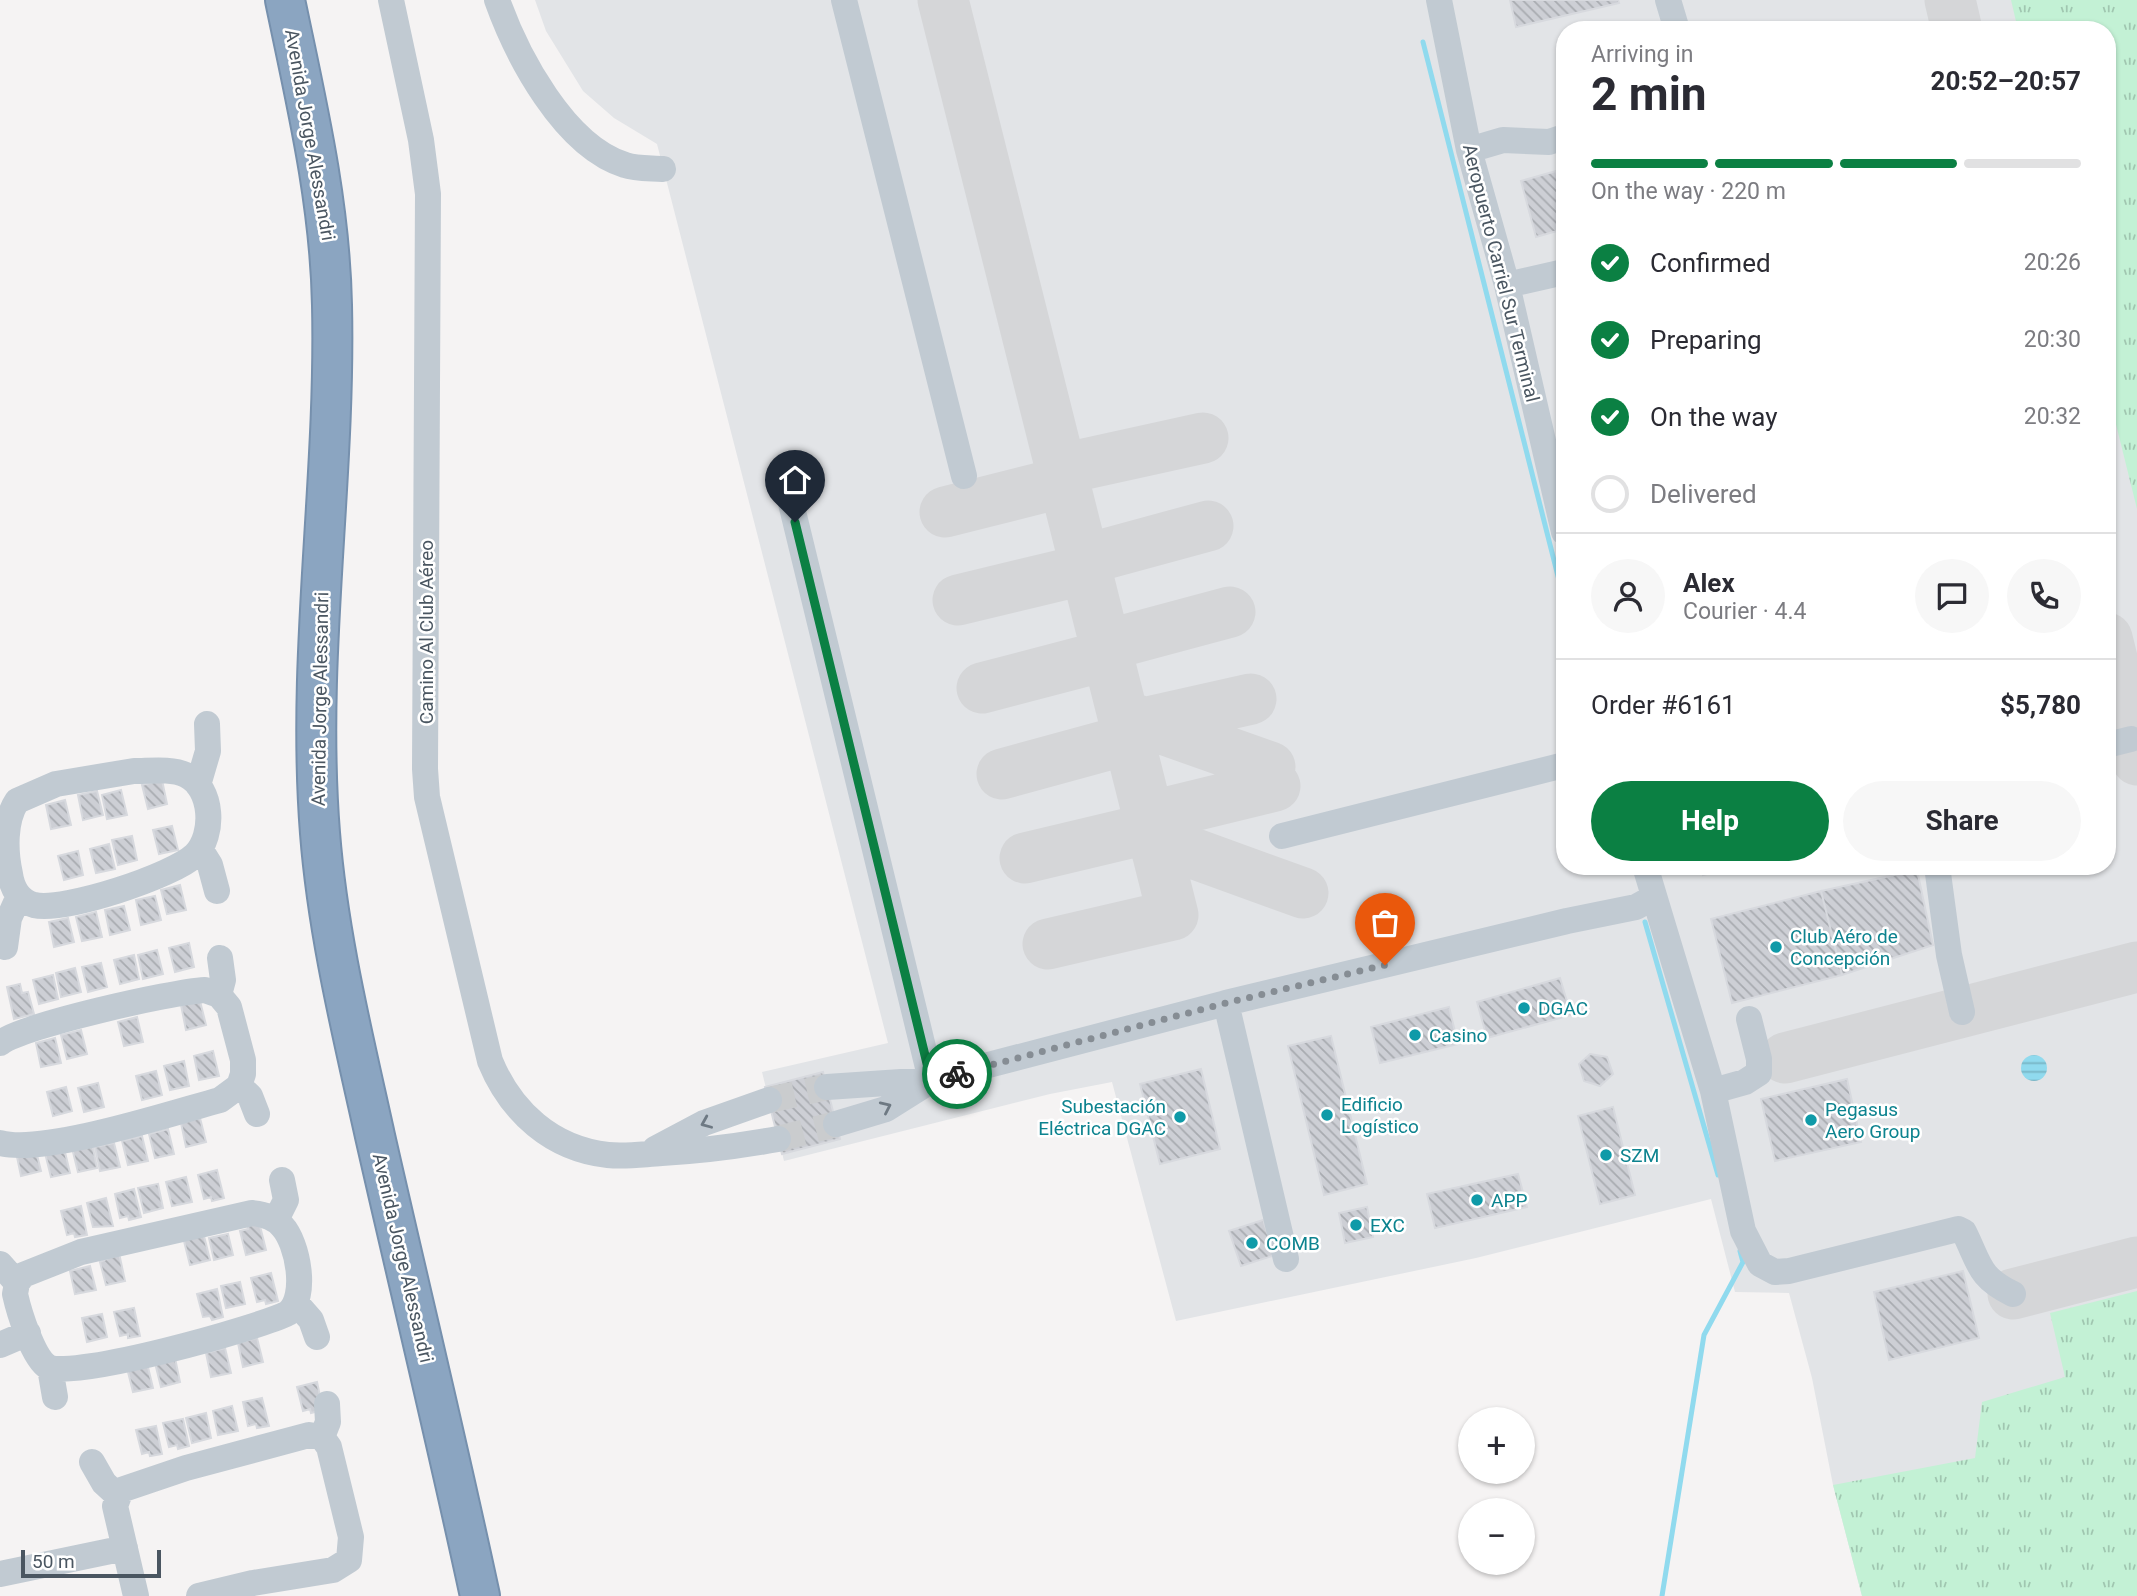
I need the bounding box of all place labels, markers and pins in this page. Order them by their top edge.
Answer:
pin [765,450,825,522]
pin [1355,893,1415,965]
place label: Club Aéro de Concepción [1790,925,1898,970]
marker: Club Aéro de Concepción [1768,939,1784,955]
place label: DGAC [1538,997,1588,1020]
marker: DGAC [1516,1000,1532,1016]
place label: Casino [1429,1024,1487,1047]
marker: Casino [1407,1027,1423,1043]
place label: Edificio Logístico [1341,1093,1419,1138]
place label: Subestación Eléctrica DGAC [1038,1095,1166,1140]
place label: Pegasus Aero Group [1825,1098,1920,1143]
marker: Edificio Logístico [1319,1107,1335,1123]
marker: Subestación Eléctrica DGAC [1172,1109,1188,1125]
marker: Pegasus Aero Group [1803,1112,1819,1128]
place label: SZM [1620,1144,1659,1167]
marker: SZM [1598,1147,1614,1163]
place label: APP [1491,1189,1527,1212]
marker: APP [1469,1192,1485,1208]
place label: EXC [1370,1214,1405,1237]
marker: EXC [1348,1217,1364,1233]
place label: COMB [1266,1232,1320,1255]
marker: COMB [1244,1235,1260,1251]

